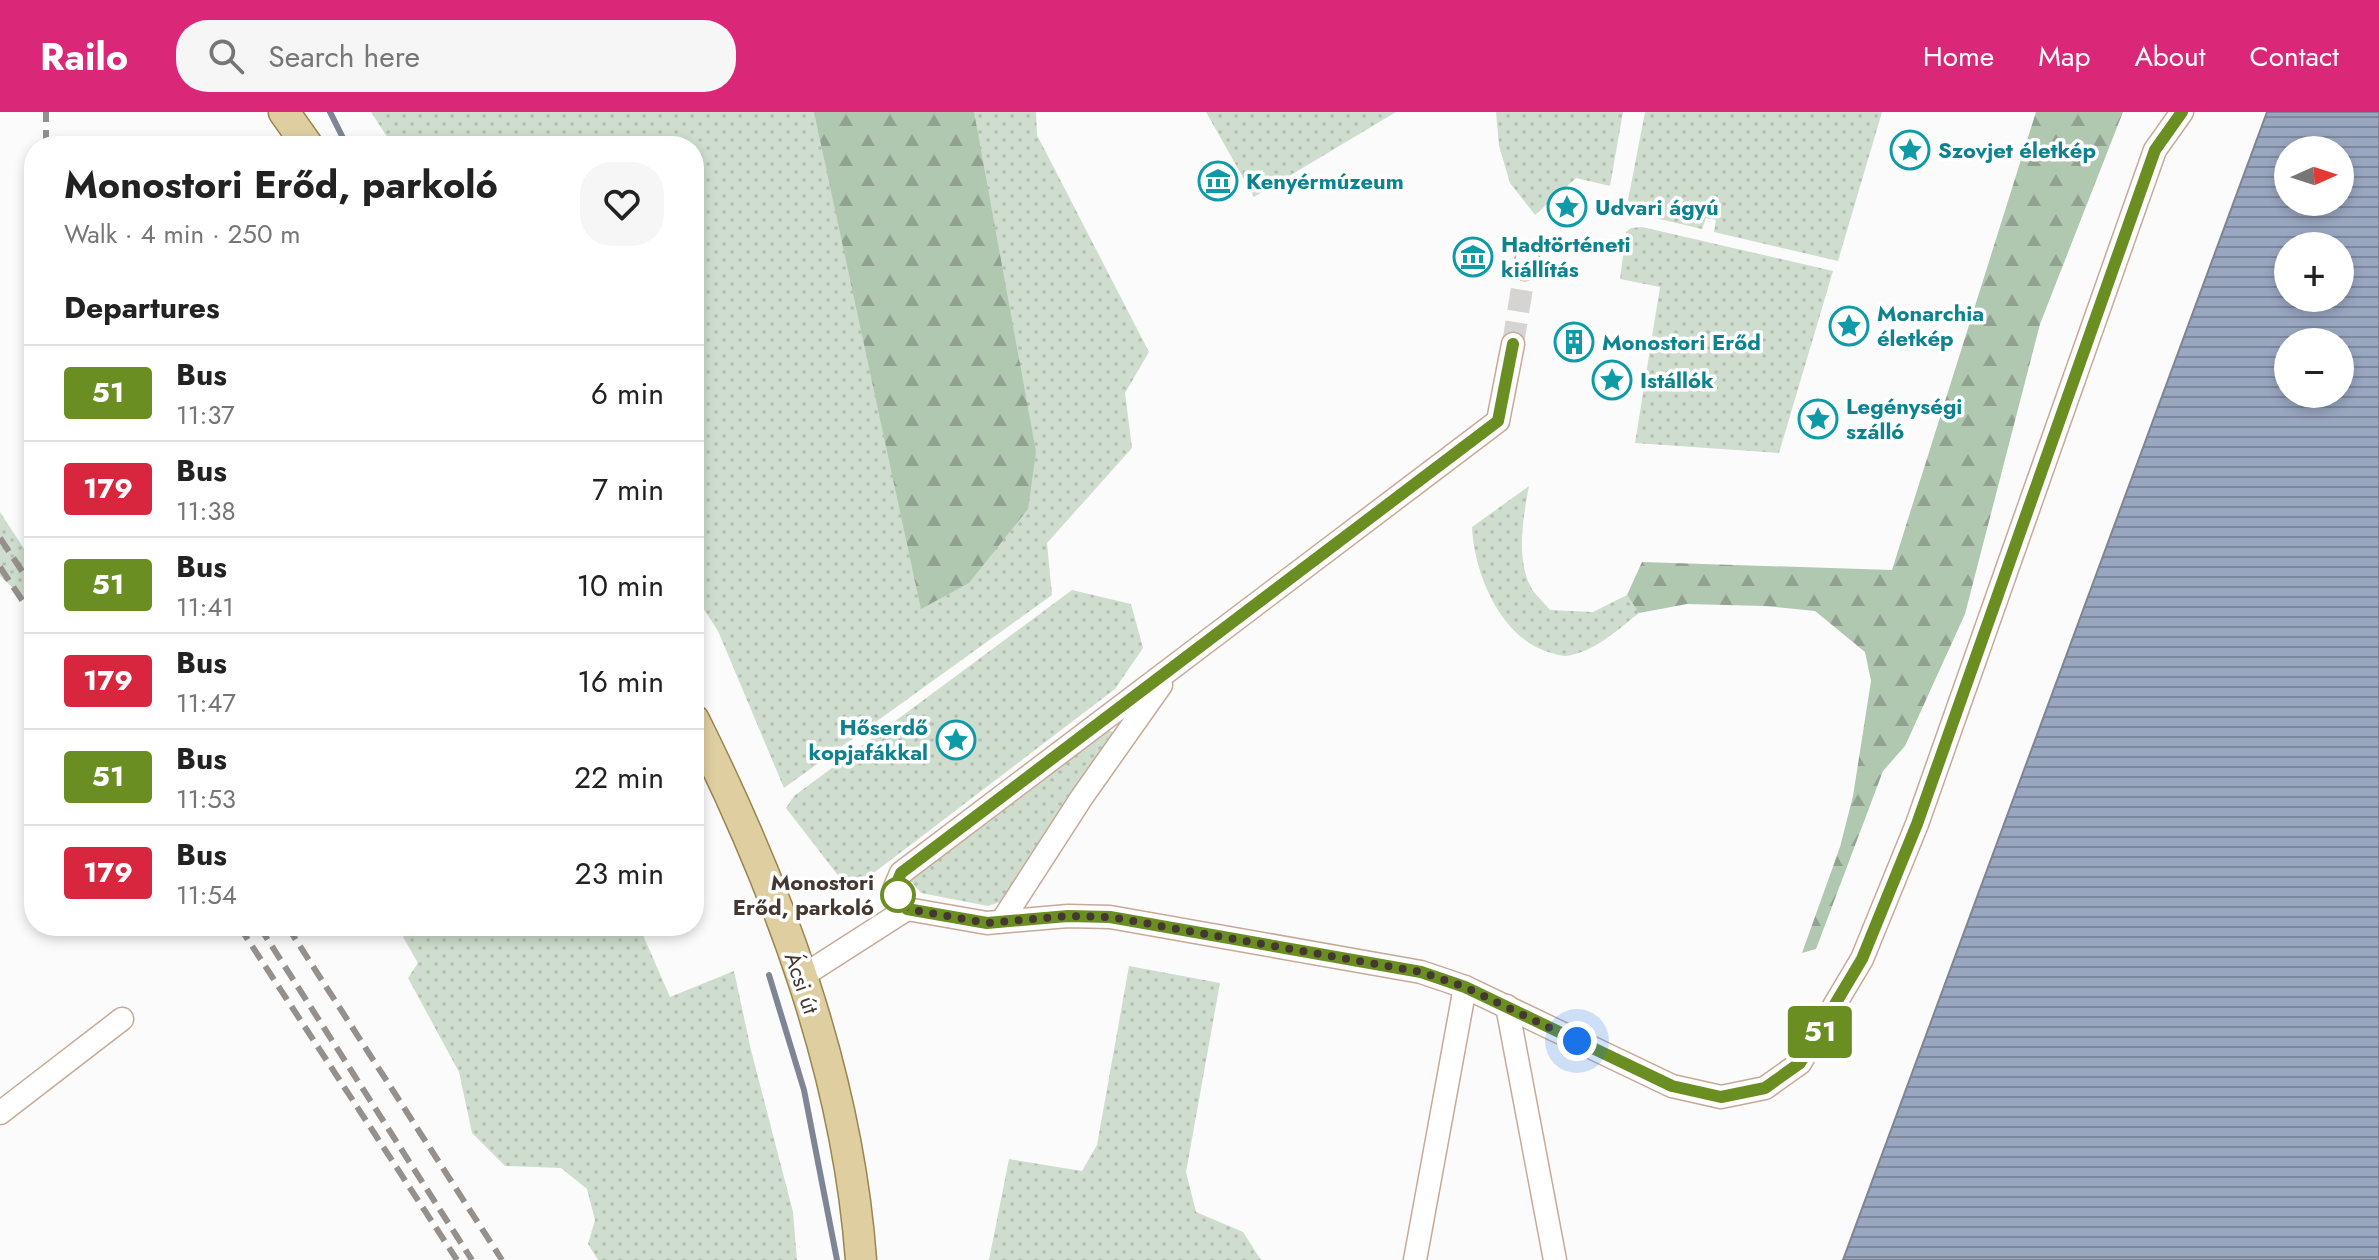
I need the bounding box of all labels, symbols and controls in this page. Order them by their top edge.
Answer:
search box [176,20,736,92]
text: Railo [40,29,128,84]
icon: search [204,34,248,78]
text: Search here [268,35,420,78]
text: Home [1923,36,1994,77]
text: Map [2038,36,2090,77]
text: About [2134,36,2206,77]
text: Contact [2250,36,2339,77]
place icon: Szovjet életkép [1889,129,1931,171]
place label: Szovjet életkép [1938,134,2096,166]
north arrow [2274,136,2354,216]
map controls [2274,136,2354,408]
text: Monostori Erőd, parkoló [64,157,498,212]
museum icon: Kenyérmúzeum [1197,160,1239,202]
button: heart [580,162,664,246]
place label: Kenyérmúzeum [1246,165,1404,197]
place icon: Udvari ágyú [1546,186,1588,228]
place label: Udvari ágyú [1595,191,1719,223]
text: Walk · 4 min · 250 m [64,215,301,253]
place label: Hadtörténeti kiállítás [1501,228,1631,285]
button: + [2274,232,2354,312]
museum icon: Hadtörténeti kiállítás [1452,236,1494,278]
text: Departures [64,286,220,329]
place label: Monarchia életkép [1877,297,1984,354]
place icon: Monarchia életkép [1828,305,1870,347]
building icon: Monostori Erőd [1553,321,1595,363]
place label: Monostori Erőd [1602,326,1761,358]
button: − [2274,328,2354,408]
text: Bus [176,353,227,396]
place icon: Istállók [1591,359,1633,401]
place label: Istállók [1640,364,1714,396]
text: 51 [92,372,124,413]
text: 6 min [591,372,664,415]
place label: Legénységi szálló [1846,390,1962,447]
text: 11:37 [176,396,235,434]
place icon: Legénységi szálló [1797,398,1839,440]
text: Bus [176,449,227,492]
text: 179 [83,468,133,509]
text: 7 min [592,468,664,511]
text: 11:38 [176,492,236,530]
text: Bus [176,545,227,588]
text: 51 [92,564,124,605]
text: 10 min [577,564,664,607]
text: 11:41 [176,588,234,626]
text: Bus [176,641,227,684]
text: 179 [83,660,133,701]
text: 16 min [577,660,664,703]
text: 11:47 [176,684,236,722]
place label: Hőserdő kopjafákkal [809,711,928,768]
place icon: Hőserdő kopjafákkal [935,719,977,761]
text: Bus [176,737,227,780]
text: 51 [92,756,124,797]
text: 22 min [574,756,664,799]
text: 11:53 [176,780,236,818]
text: Bus [176,833,227,876]
text: 179 [83,852,133,893]
text: 23 min [575,852,664,895]
place label: Monostori Erőd, parkoló [733,866,874,923]
text: 11:54 [176,876,237,914]
marker: Monostori Erőd, parkoló [881,878,915,912]
street label: Ácsi út [777,948,828,1019]
line badge: 51 [1784,1006,1856,1058]
text: 51 [1804,1011,1836,1052]
your location [1557,1021,1597,1061]

